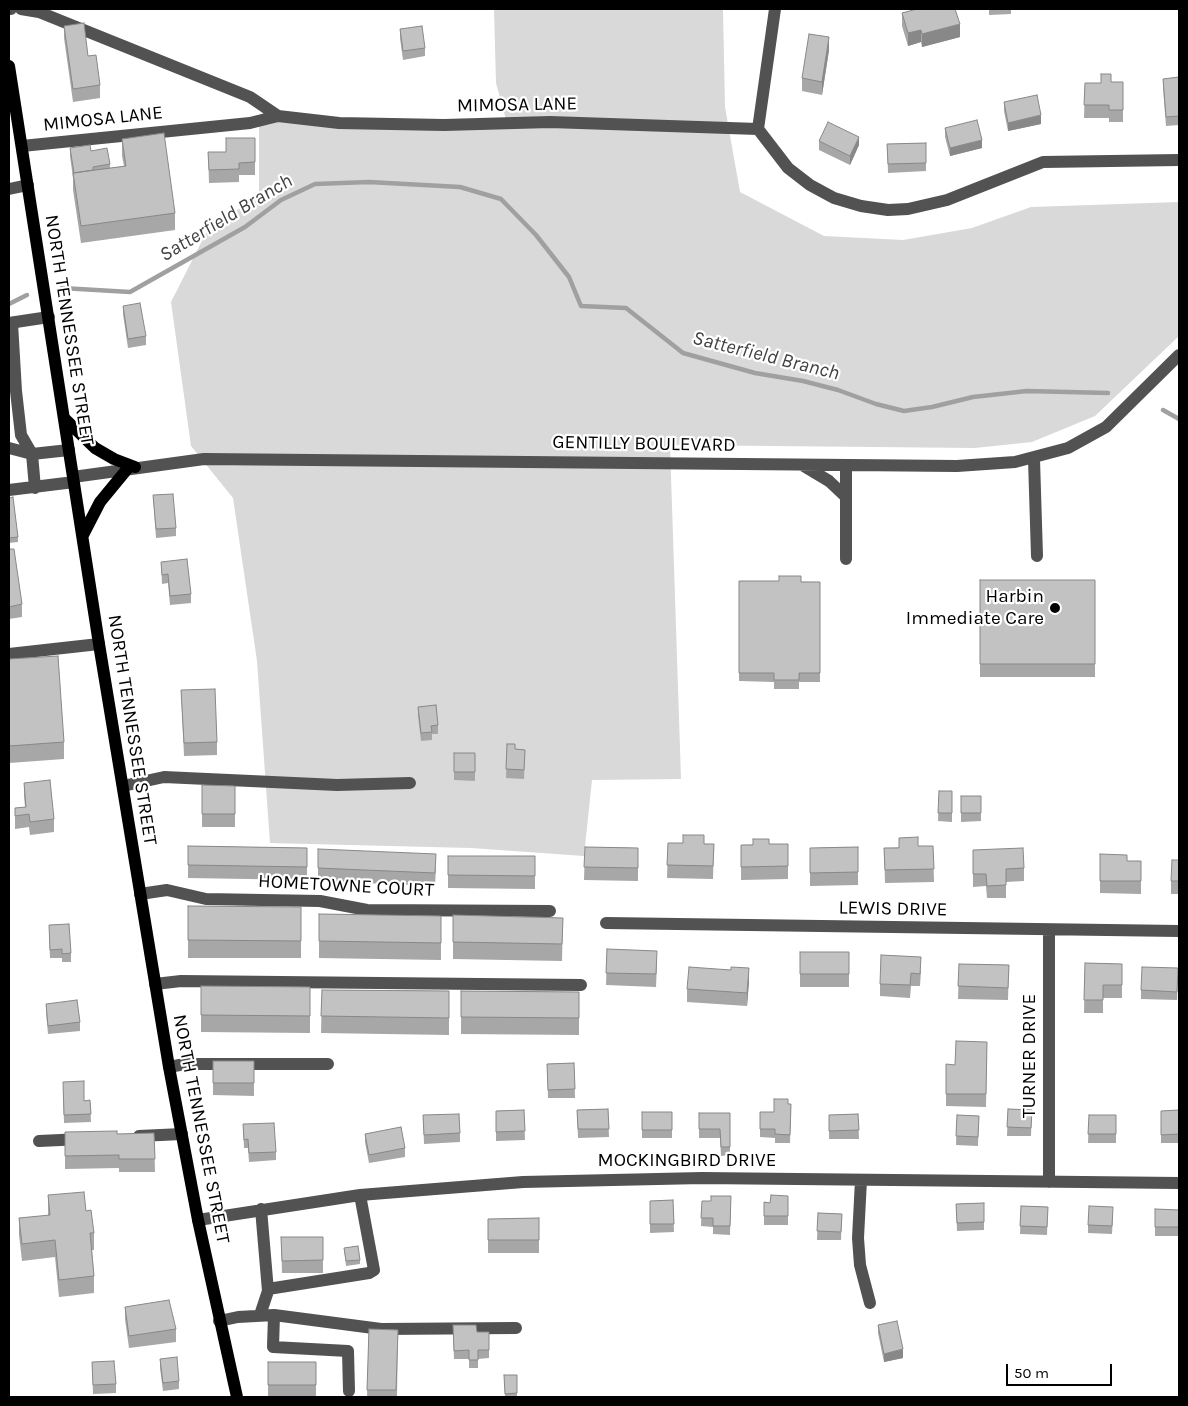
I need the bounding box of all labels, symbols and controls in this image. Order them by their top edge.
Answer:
street label: MIMOSA LANE [457,93,577,117]
street label: MIMOSA LANE [42,101,164,137]
water label: Satterfield Branch [155,169,297,267]
street label: NORTH TENNESSEE STREET [40,213,98,447]
water label: Satterfield Branch [690,326,842,386]
street label: GENTILLY BOULEVARD [552,431,736,457]
place label: Harbin Immediate Care [906,586,1044,630]
marker: Harbin Immediate Care [1048,601,1062,615]
street label: NORTH TENNESSEE STREET [103,613,161,847]
street label: HOMETOWNE COURT [257,870,435,902]
street label: LEWIS DRIVE [838,897,948,921]
street label: TURNER DRIVE [1019,994,1041,1118]
street label: NORTH TENNESSEE STREET [168,1013,234,1245]
street label: MOCKINGBIRD DRIVE [598,1150,776,1172]
scale bar [1008,1354,1114,1386]
text: 50 m [1014,1364,1049,1382]

